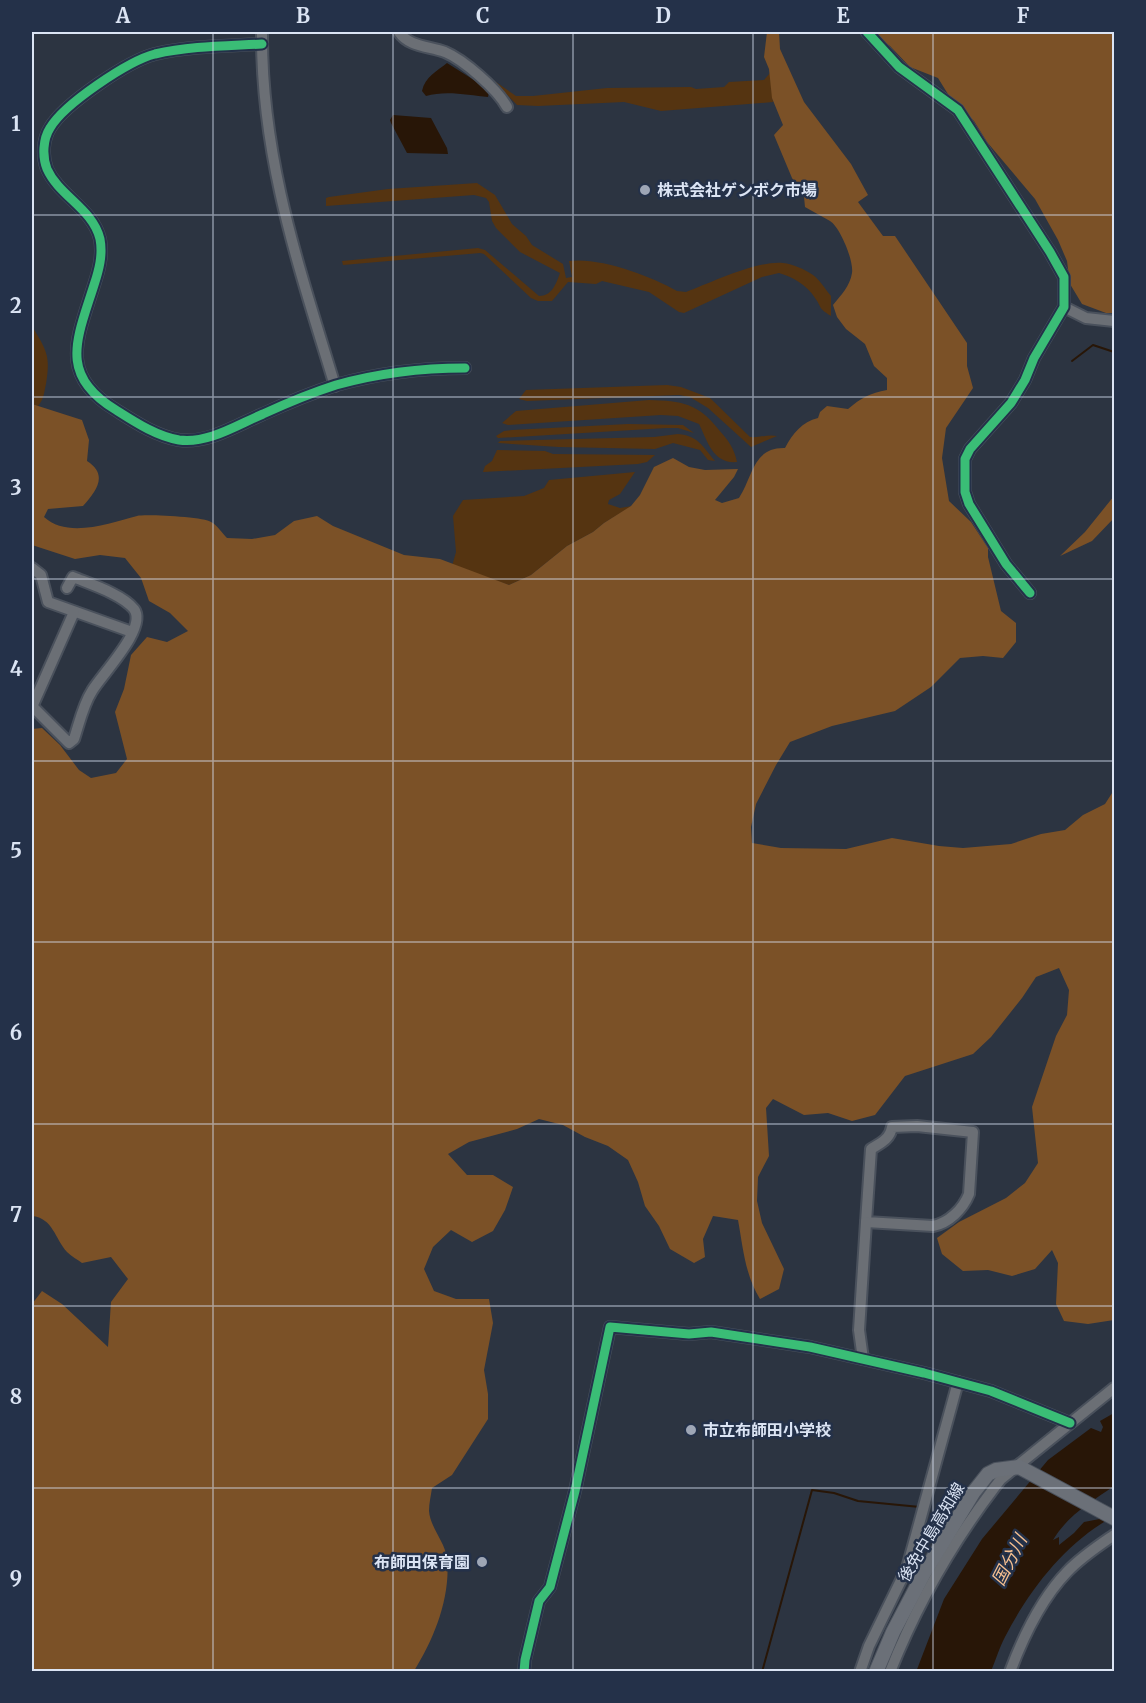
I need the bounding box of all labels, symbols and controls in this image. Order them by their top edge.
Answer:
text: A [115,3,131,28]
text: B [296,3,310,28]
text: C [476,3,490,28]
text: D [655,3,671,28]
text: E [836,3,850,28]
text: F [1017,3,1030,28]
text: 1 [11,111,21,136]
place label: 株式会社ゲンボク市場 [657,180,817,200]
marker: 株式会社ゲンボク市場 [638,183,652,197]
text: 2 [10,293,22,318]
text: 3 [10,475,22,500]
text: 4 [10,656,23,681]
text: 5 [10,838,22,863]
text: 6 [10,1020,22,1045]
text: 7 [10,1202,22,1227]
text: 8 [10,1384,22,1409]
place label: 市立布師田小学校 [703,1420,831,1440]
marker: 市立布師田小学校 [684,1423,698,1437]
street label: 後免中島高知線 [894,1479,968,1585]
water label: 国分川 [986,1529,1032,1589]
place label: 布師田保育園 [374,1552,470,1572]
marker: 布師田保育園 [475,1555,489,1569]
text: 9 [10,1566,22,1591]

